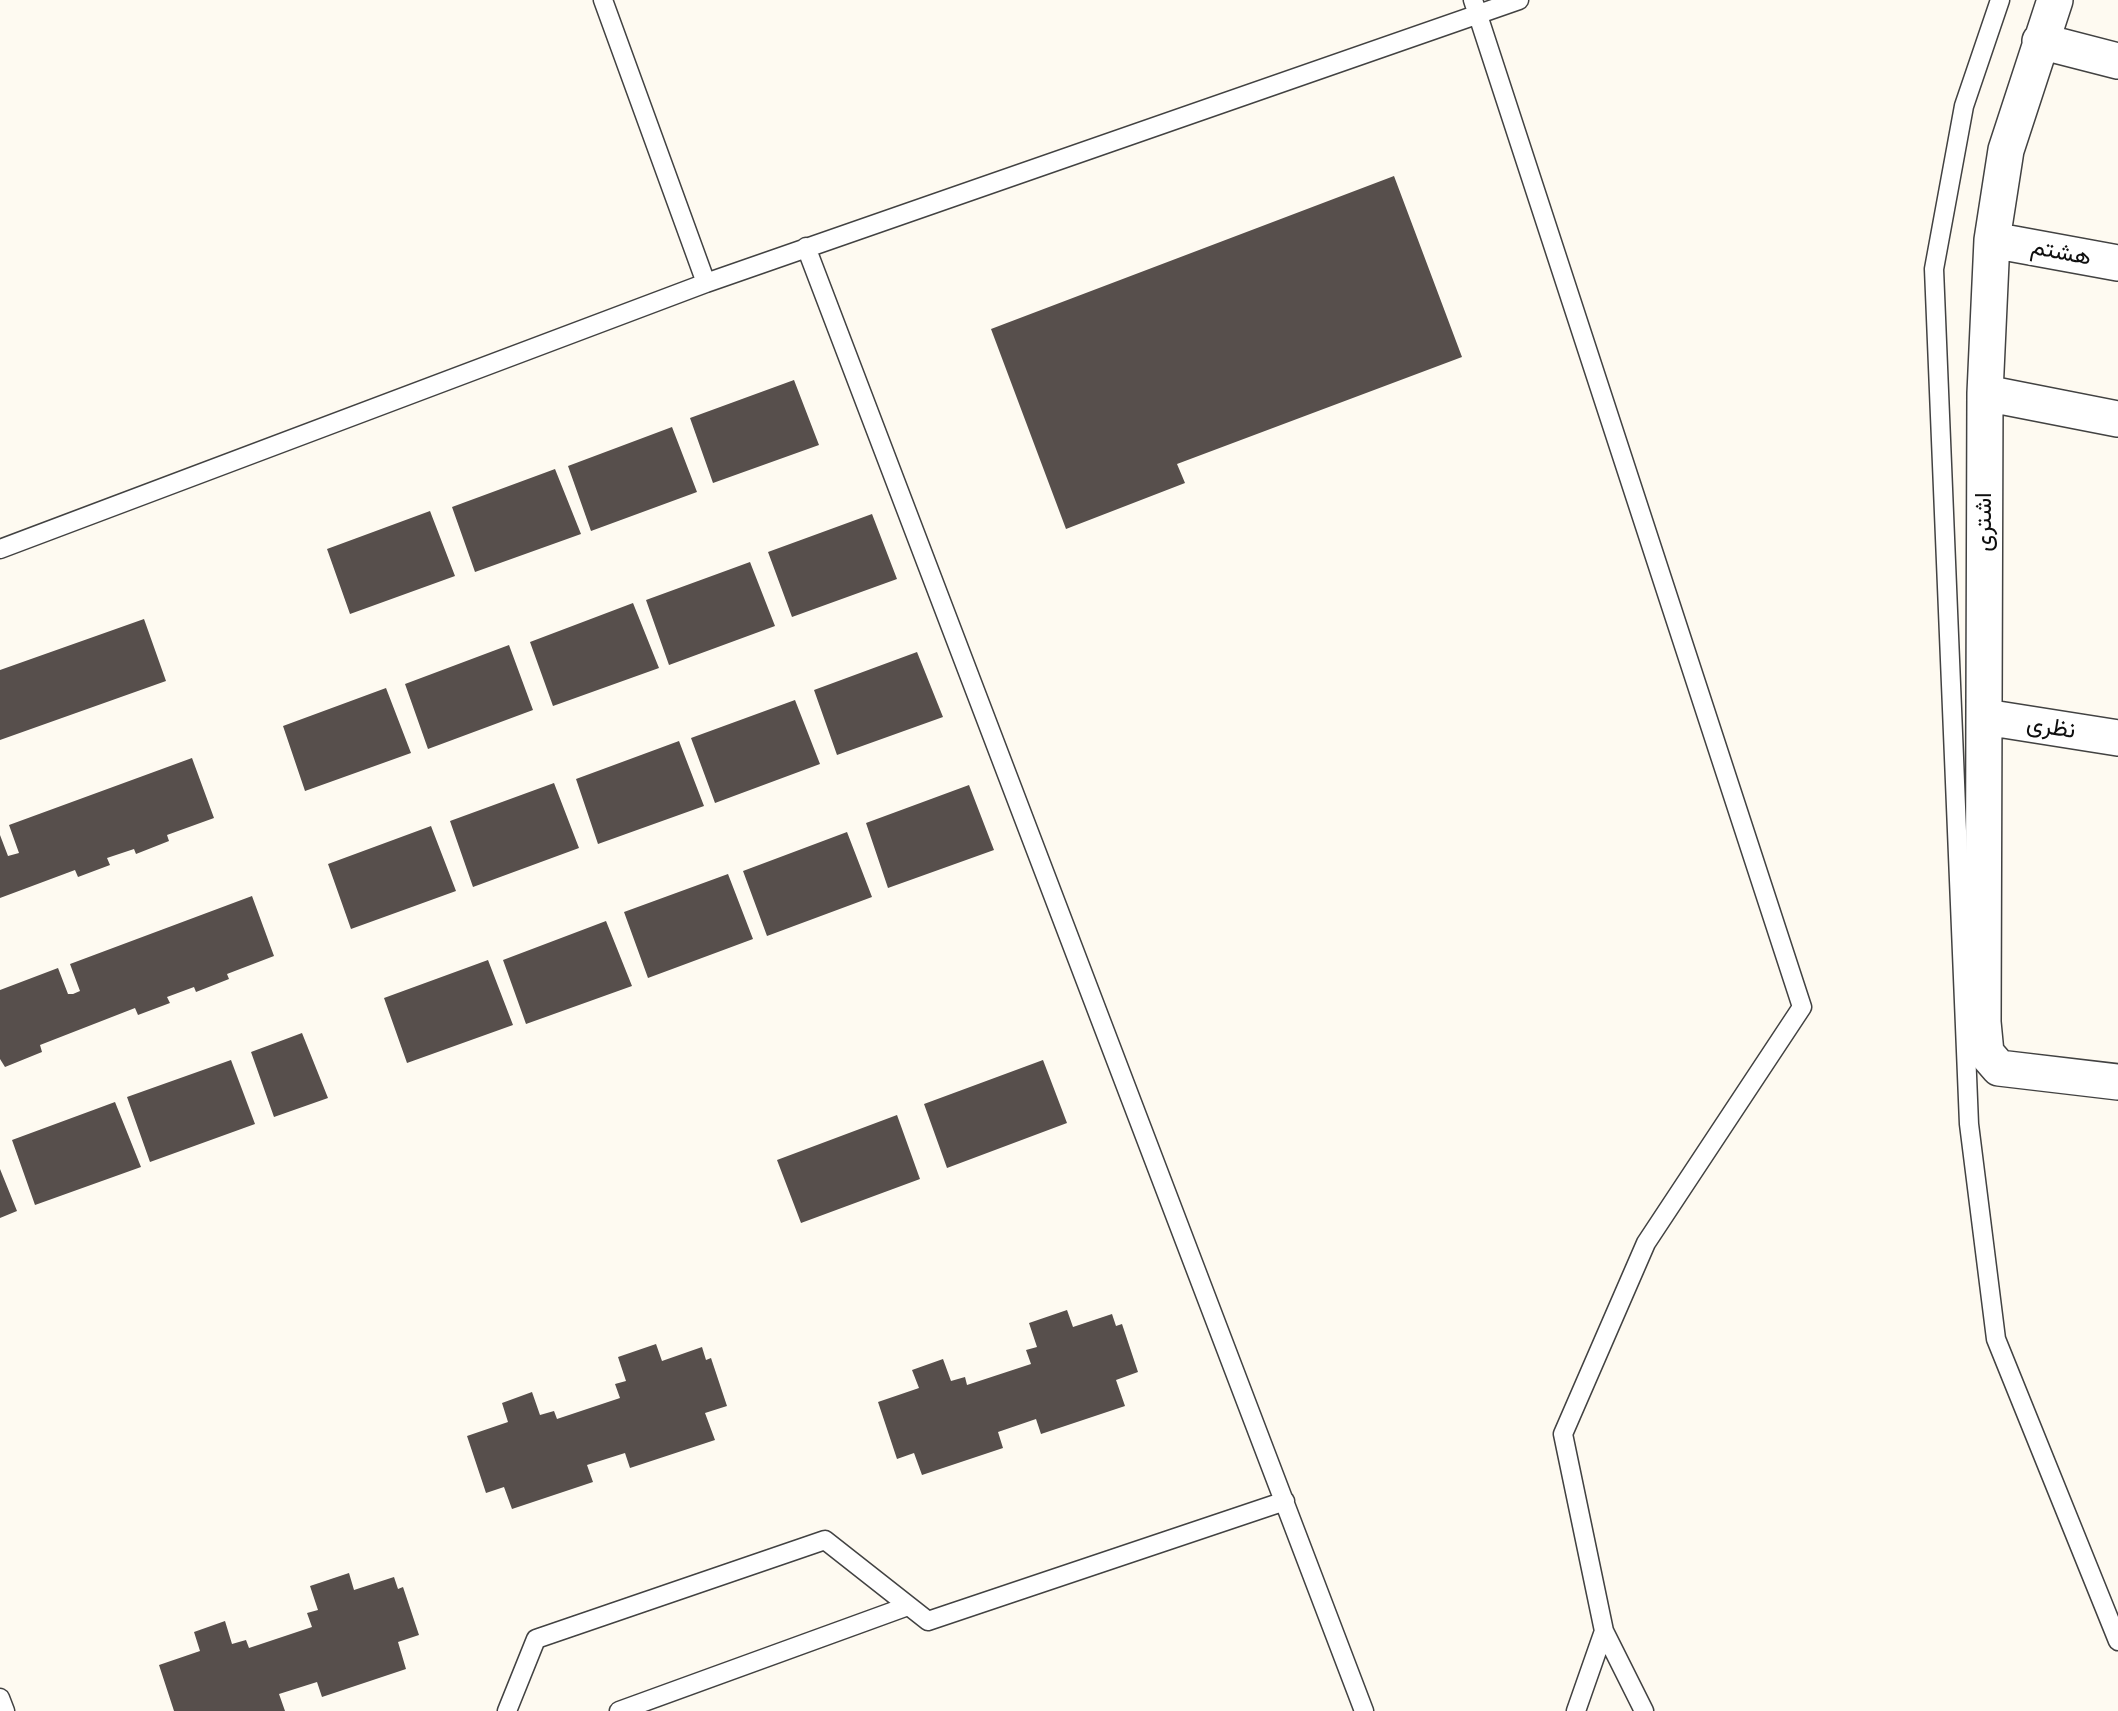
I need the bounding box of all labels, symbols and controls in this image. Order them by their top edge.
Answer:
street label: هشتم [2028,233,2094,273]
street label: اشتری [1971,492,1999,552]
street label: نظری [2024,710,2078,746]

